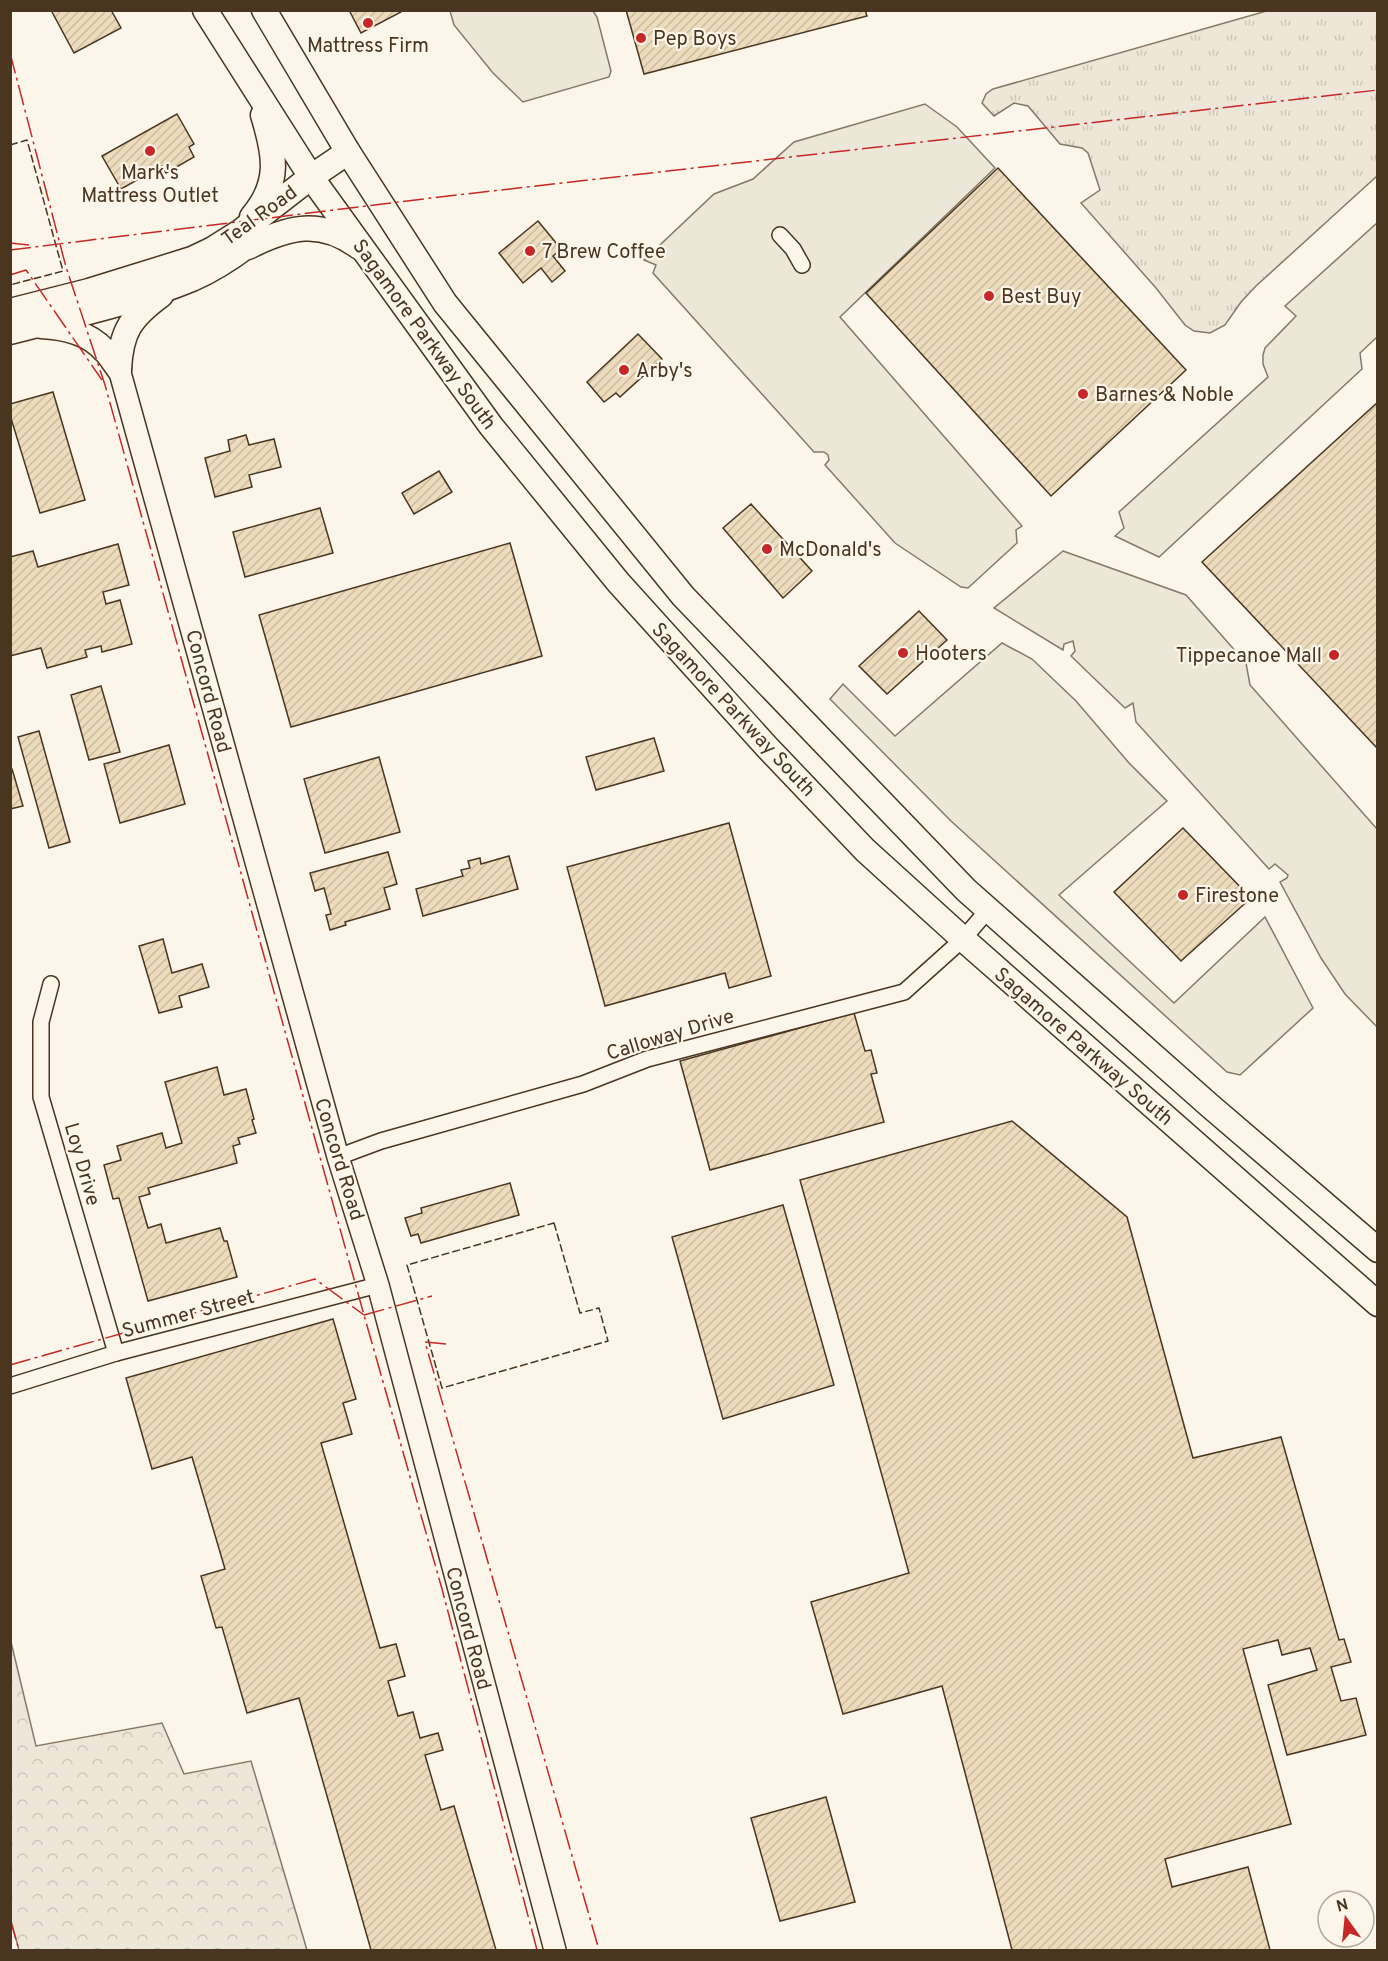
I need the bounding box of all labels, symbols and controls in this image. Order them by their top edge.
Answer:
marker: Mattress Firm [361,16,375,30]
place label: Pep Boys [653,27,737,53]
marker: Pep Boys [634,31,648,45]
place label: Mattress Firm [307,34,429,60]
marker: Mark's Mattress Outlet [143,144,157,158]
place label: Mark's Mattress Outlet [81,161,219,210]
street label: Teal Road [217,180,303,253]
street label: Sagamore Parkway South [345,235,501,436]
place label: 7 Brew Coffee [542,240,666,266]
marker: 7 Brew Coffee [523,244,537,258]
place label: Best Buy [1001,285,1081,311]
marker: Best Buy [982,289,996,303]
place label: Arby's [636,359,693,385]
marker: Arby's [617,363,631,377]
place label: Barnes & Noble [1095,383,1234,409]
marker: Barnes & Noble [1076,387,1090,401]
place label: McDonald's [779,538,882,564]
marker: McDonald's [760,542,774,556]
street label: Sagamore Parkway South [645,618,820,803]
street label: Concord Road [178,627,236,756]
place label: Hooters [915,642,987,668]
place label: Tippecanoe Mall [1176,644,1322,670]
marker: Hooters [896,646,910,660]
marker: Tippecanoe Mall [1327,648,1341,662]
place label: Firestone [1195,884,1279,910]
marker: Firestone [1176,888,1190,902]
street label: Sagamore Parkway South [988,962,1178,1133]
street label: Calloway Drive [604,1004,738,1068]
street label: Concord Road [307,1095,369,1224]
street label: Loy Drive [57,1120,105,1209]
street label: Summer Street [119,1285,258,1345]
street label: Concord Road [438,1564,496,1693]
north arrow [1316,1889,1376,1949]
text: N [1334,1895,1351,1918]

